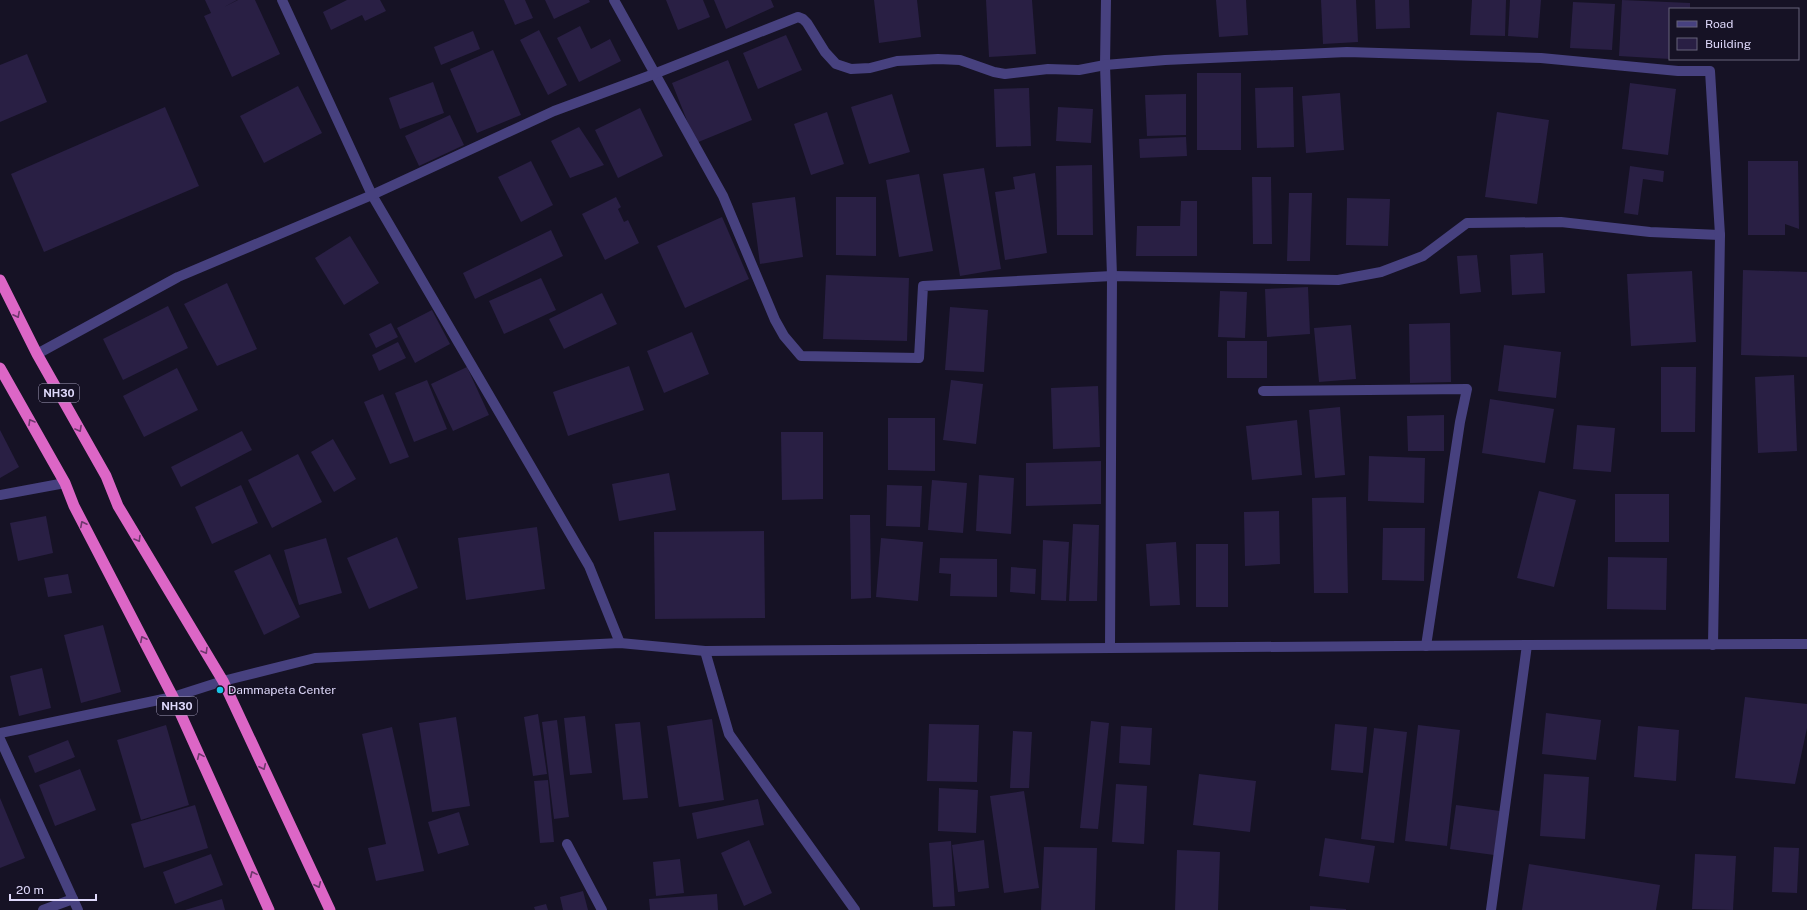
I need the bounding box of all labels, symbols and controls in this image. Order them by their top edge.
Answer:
legend [1669,8,1799,60]
text: Road [1705,17,1733,31]
text: Building [1705,37,1751,51]
one-way arrow [13,311,20,319]
road number: NH30 [39,384,79,402]
one-way arrow [28,419,35,426]
one-way arrow [75,425,82,433]
one-way arrow [80,520,88,528]
one-way arrow [134,535,141,542]
one-way arrow [140,636,148,643]
one-way arrow [201,647,208,654]
place label: Dammapeta Center [228,683,336,697]
marker: Dammapeta Center [215,685,225,695]
road number: NH30 [157,697,197,715]
one-way arrow [197,753,205,760]
one-way arrow [258,762,266,770]
one-way arrow [250,871,258,879]
scale bar [10,876,96,902]
one-way arrow [313,880,321,888]
text: 20 m [16,883,44,897]

